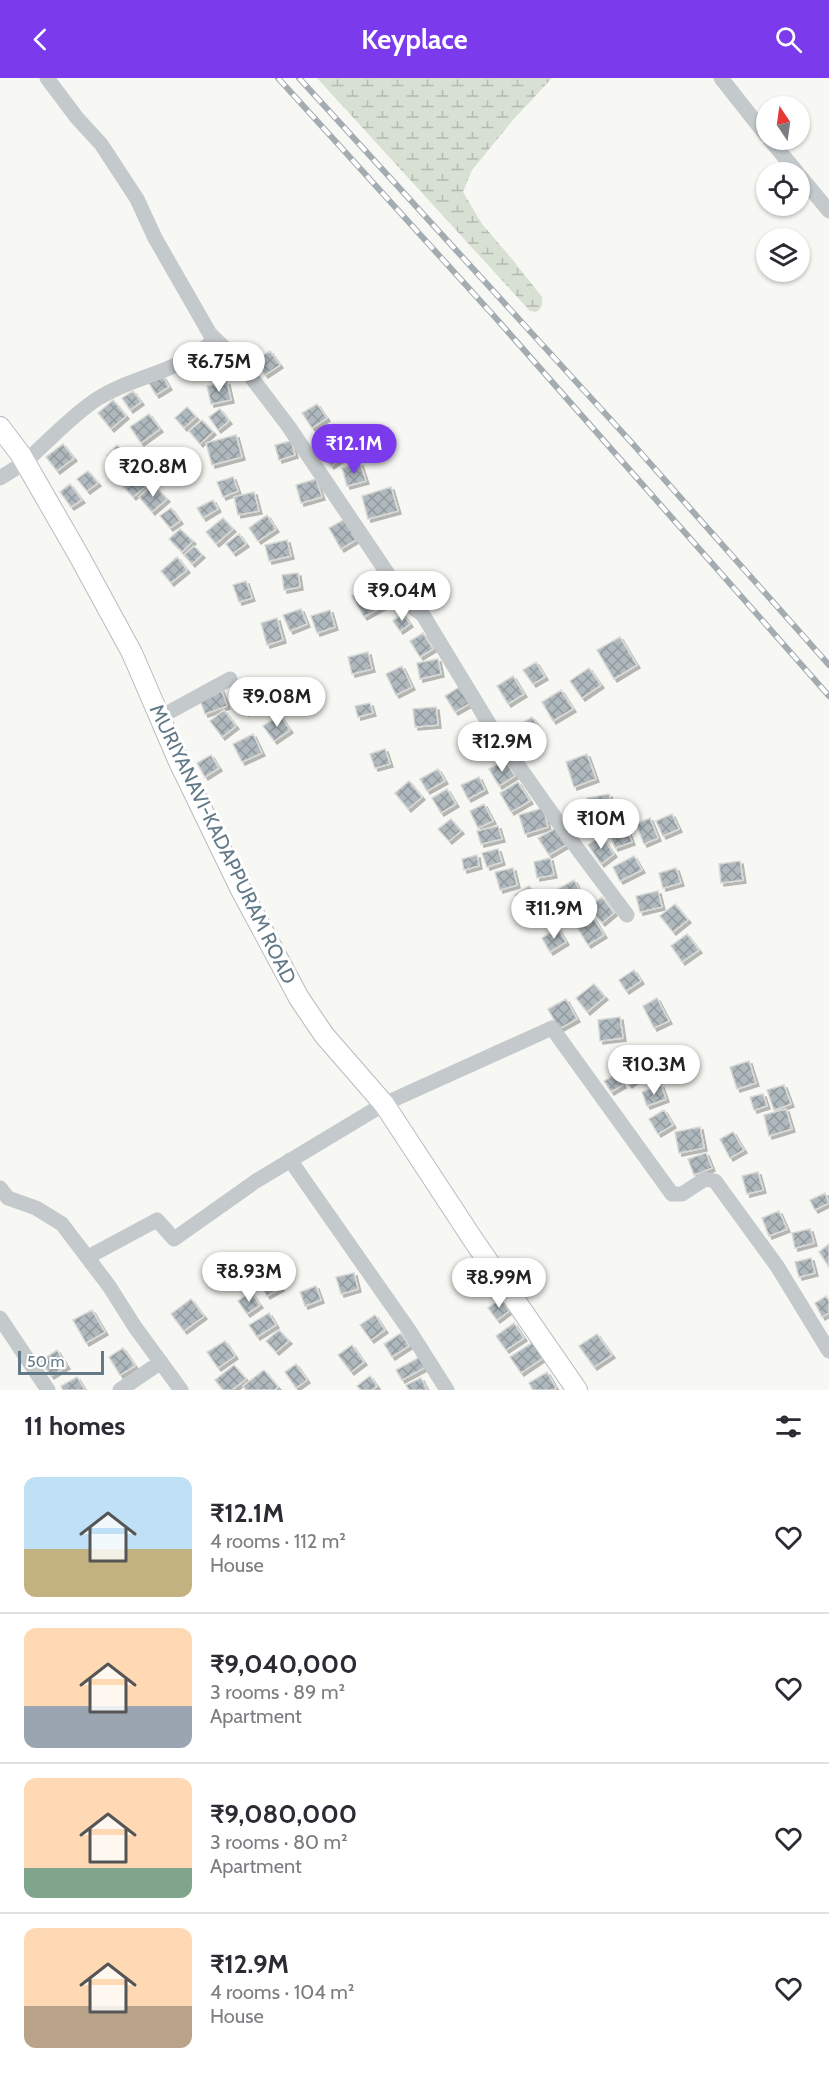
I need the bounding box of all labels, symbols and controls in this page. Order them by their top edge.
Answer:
icon: back [24,23,57,56]
text: Keyplace [361,23,468,56]
icon: search [772,23,805,56]
north arrow [756,96,810,150]
map controls [756,96,810,282]
button: locate [756,162,810,216]
button: layers [756,228,810,282]
pin: ₹6.75M [170,342,268,393]
text: ₹6.75M [187,349,251,373]
pin: ₹12.1M [305,424,403,475]
text: ₹12.1M [326,431,382,455]
pin: ₹20.8M [104,447,202,498]
text: ₹20.8M [119,454,187,478]
pin: ₹9.04M [353,571,451,622]
text: ₹9.04M [367,578,437,602]
pin: ₹9.08M [228,677,326,728]
text: ₹9.08M [243,684,311,708]
street label: MURIYANAVI-KADAPPURAM ROAD [145,700,301,988]
pin: ₹12.9M [453,722,551,773]
text: ₹12.9M [472,729,532,753]
pin: ₹10M [565,799,637,850]
text: ₹10M [576,806,626,830]
pin: ₹11.9M [505,889,603,940]
text: ₹11.9M [525,896,583,920]
pin: ₹10.3M [605,1045,703,1096]
text: ₹10.3M [622,1052,686,1076]
pin: ₹8.93M [200,1252,298,1303]
pin: ₹8.99M [450,1258,548,1309]
text: ₹8.93M [216,1259,282,1283]
text: ₹8.99M [466,1265,532,1289]
scale bar [18,1348,104,1376]
text: 50 m [27,1352,64,1371]
text: 11 homes [24,1410,125,1442]
icon: filters [772,1410,805,1443]
text: ₹12.1M [210,1497,284,1529]
icon: home [72,1501,144,1573]
icon: heart [772,1521,805,1554]
text: 4 rooms · 112 m² [210,1529,346,1553]
text: House [210,1553,264,1577]
text: ₹9,040,000 [210,1648,358,1680]
icon: home [72,1652,144,1724]
icon: heart [772,1672,805,1705]
text: 3 rooms · 89 m² [210,1680,345,1704]
text: Apartment [210,1704,302,1728]
text: ₹9,080,000 [210,1798,357,1830]
icon: home [72,1802,144,1874]
icon: heart [772,1822,805,1855]
text: 3 rooms · 80 m² [210,1830,348,1854]
text: Apartment [210,1854,302,1878]
text: ₹12.9M [210,1948,289,1980]
icon: home [72,1952,144,2024]
icon: heart [772,1972,805,2005]
text: 4 rooms · 104 m² [210,1980,354,2004]
text: House [210,2004,264,2028]

